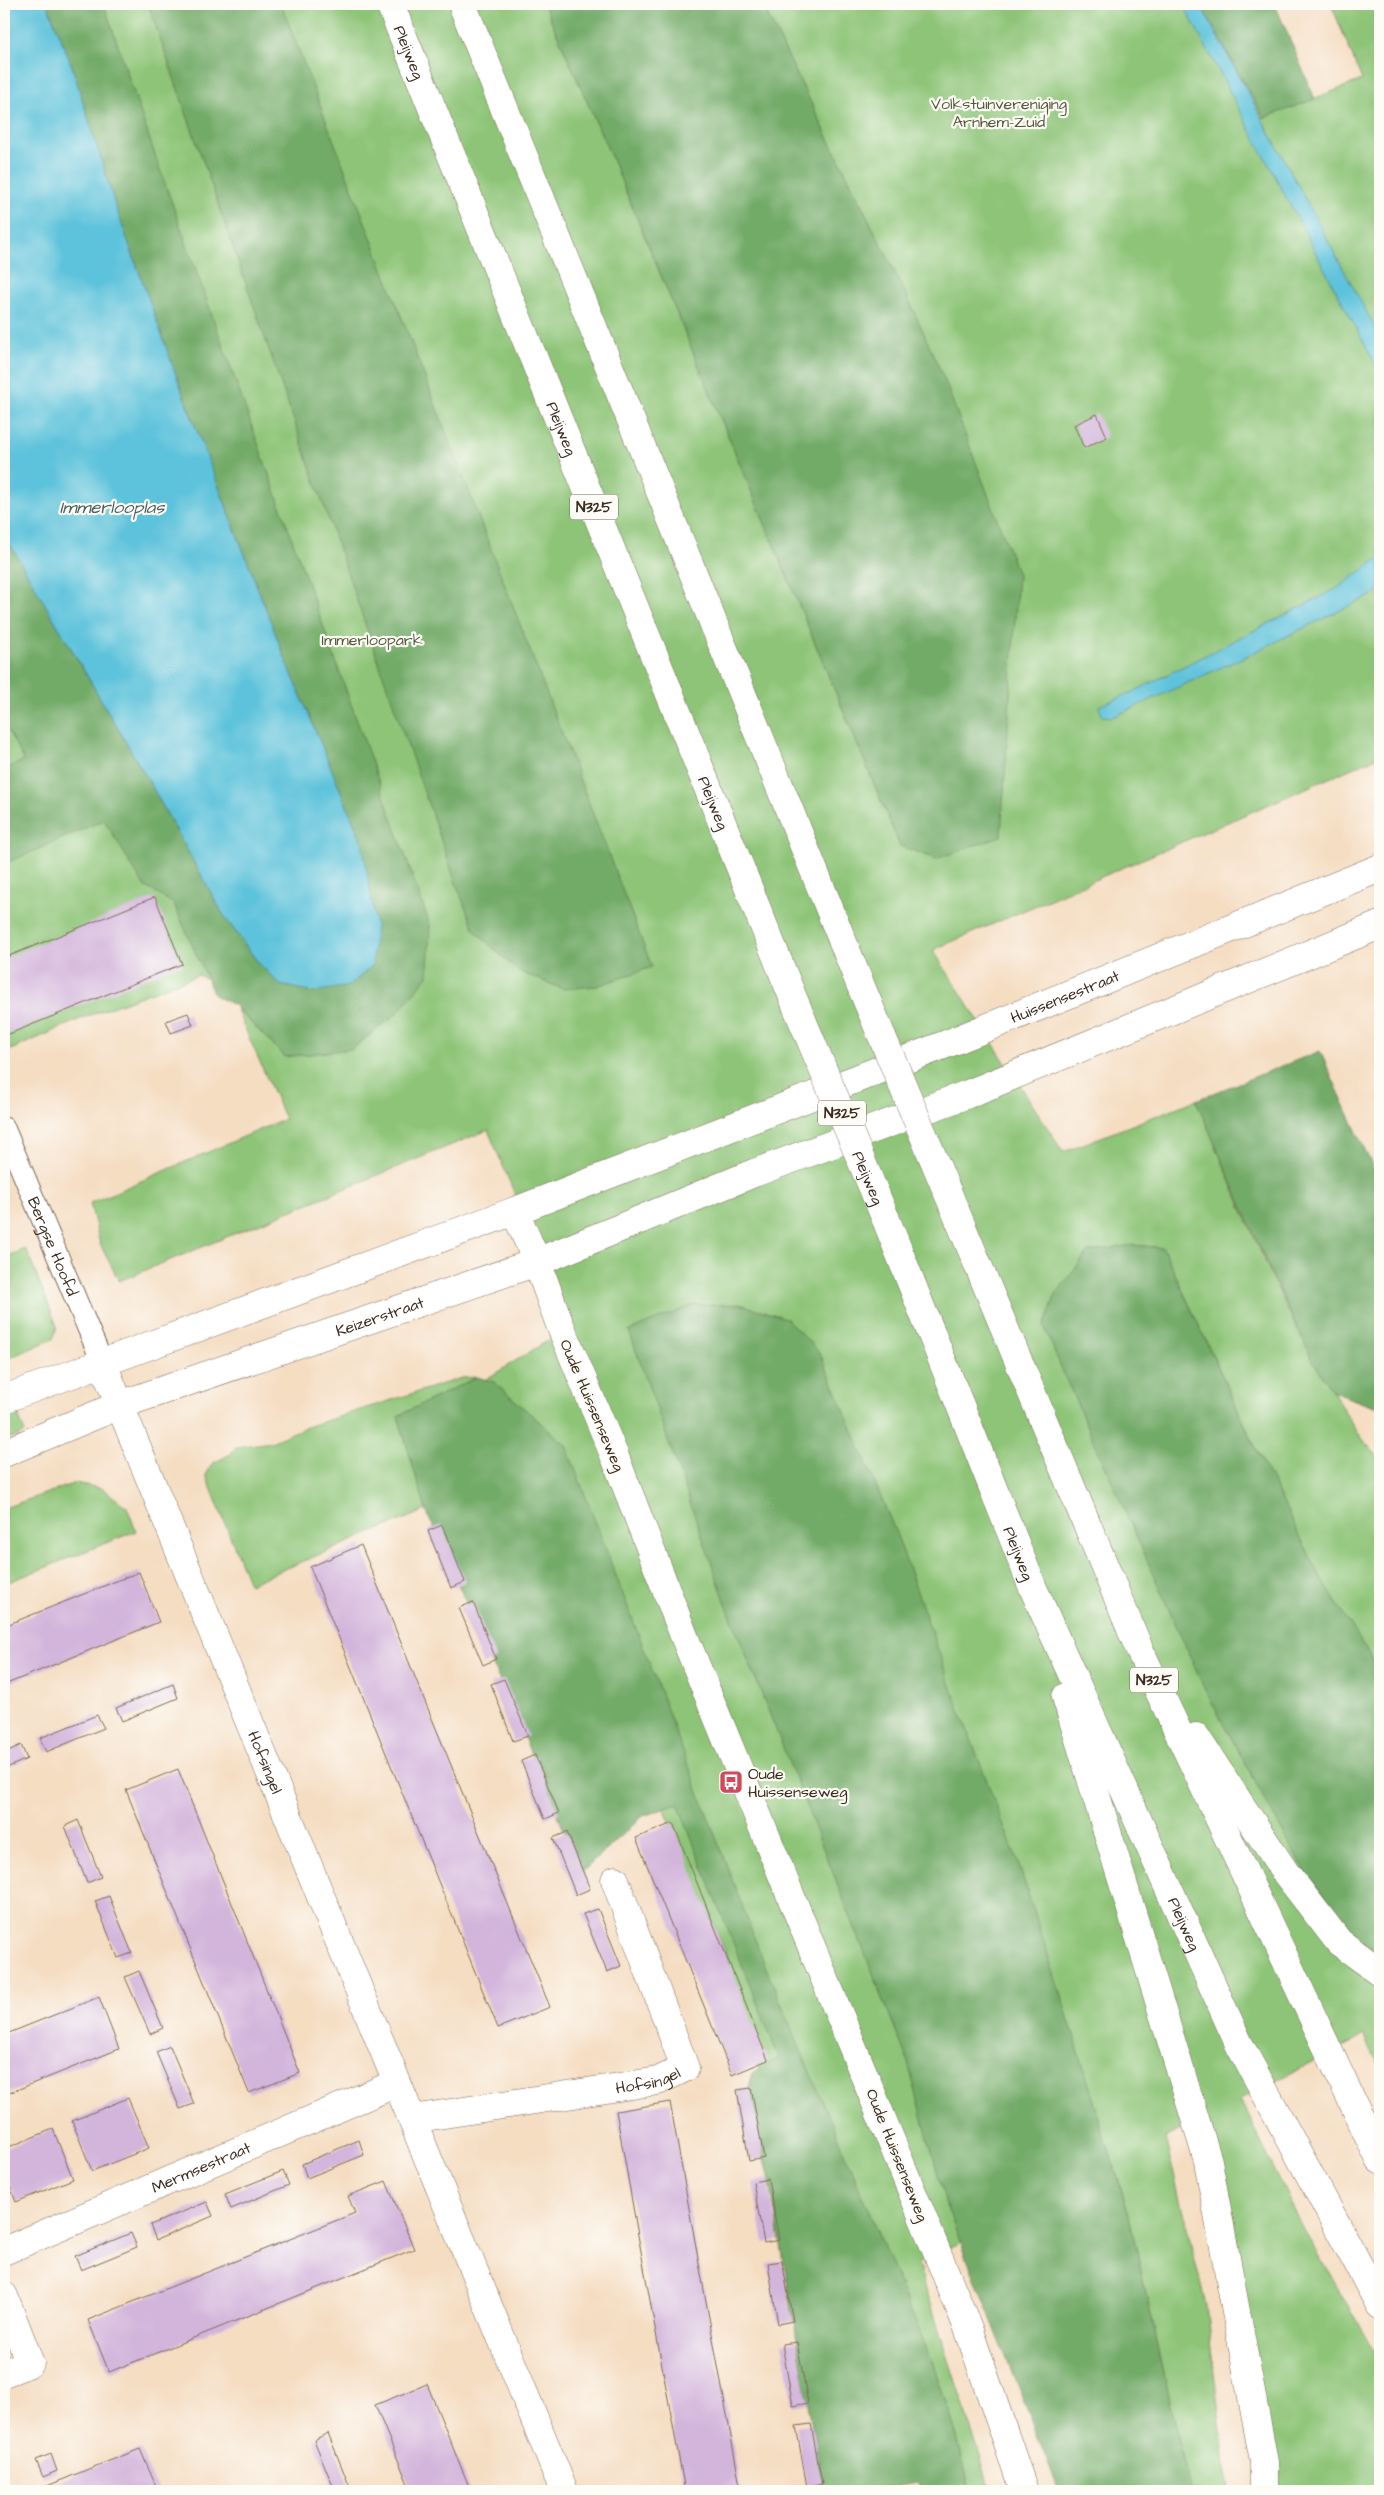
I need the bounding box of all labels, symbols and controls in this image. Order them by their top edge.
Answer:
street label: Pleijweg [388,22,429,83]
park label: Volkstuinvereniging Arnhem-Zuid [931,93,1067,133]
street label: Pleijweg [540,398,582,459]
road number: N325 [570,494,618,520]
water label: Immerlooplas [60,495,165,520]
park label: Immerloopark [321,629,423,651]
street label: Pleijweg [692,773,734,834]
street label: Huissensestraat [1007,965,1123,1029]
road number: N325 [818,1100,866,1126]
street label: Pleijweg [847,1148,889,1209]
street label: Bergse Hoofd [22,1193,83,1299]
street label: Keizerstraat [333,1291,428,1342]
street label: Oude Huissenseweg [553,1336,630,1475]
street label: Pleijweg [998,1523,1039,1584]
road number: N325 [1130,1668,1178,1692]
street label: Hofsingel [242,1728,288,1797]
place label: Oude Huissenseweg [748,1763,847,1804]
bus stop icon: Oude Huissenseweg [718,1769,744,1795]
street label: Pleijweg [1162,1894,1205,1955]
street label: Hofsingel [614,2062,684,2099]
street label: Oude Huissenseweg [859,2086,934,2226]
street label: Mermsestraat [148,2137,255,2199]

